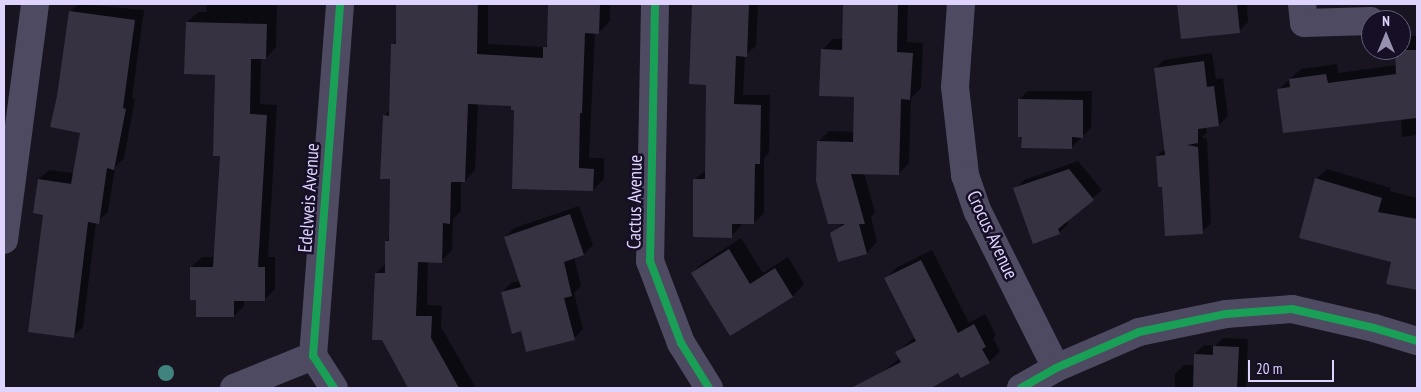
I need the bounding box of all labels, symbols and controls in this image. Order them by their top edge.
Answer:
north arrow [1361,10,1411,60]
text: N [1382,12,1390,30]
street label: Edelweis Avenue [294,142,324,254]
street label: Cactus Avenue [623,154,647,250]
street label: Crocus Avenue [962,187,1022,283]
scale bar [1251,350,1337,382]
text: 20 m [1256,359,1282,378]

